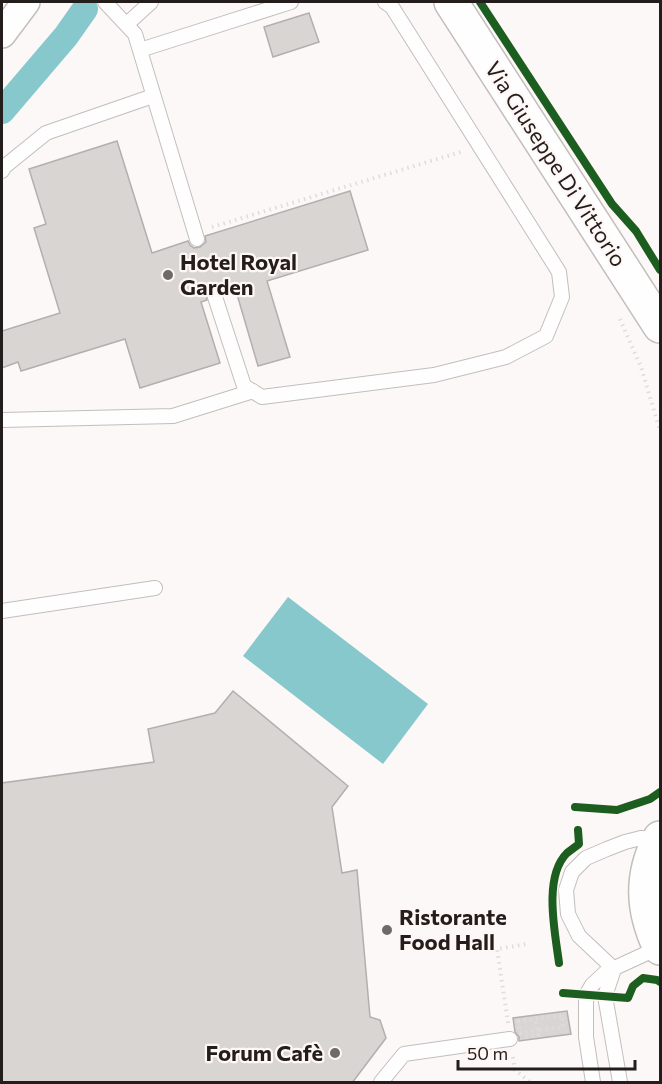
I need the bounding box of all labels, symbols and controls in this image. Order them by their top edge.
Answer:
street label: Via Giuseppe Di Vittorio [480,56,633,271]
place label: Hotel Royal Garden [180,248,297,300]
marker: Hotel Royal Garden [161,268,175,282]
place label: Ristorante Food Hall [399,903,507,955]
marker: Ristorante Food Hall [380,923,394,937]
scale bar [458,1033,635,1071]
place label: Forum Cafè [206,1039,323,1066]
text: 50 m [467,1042,508,1064]
marker: Forum Cafè [328,1046,342,1060]

